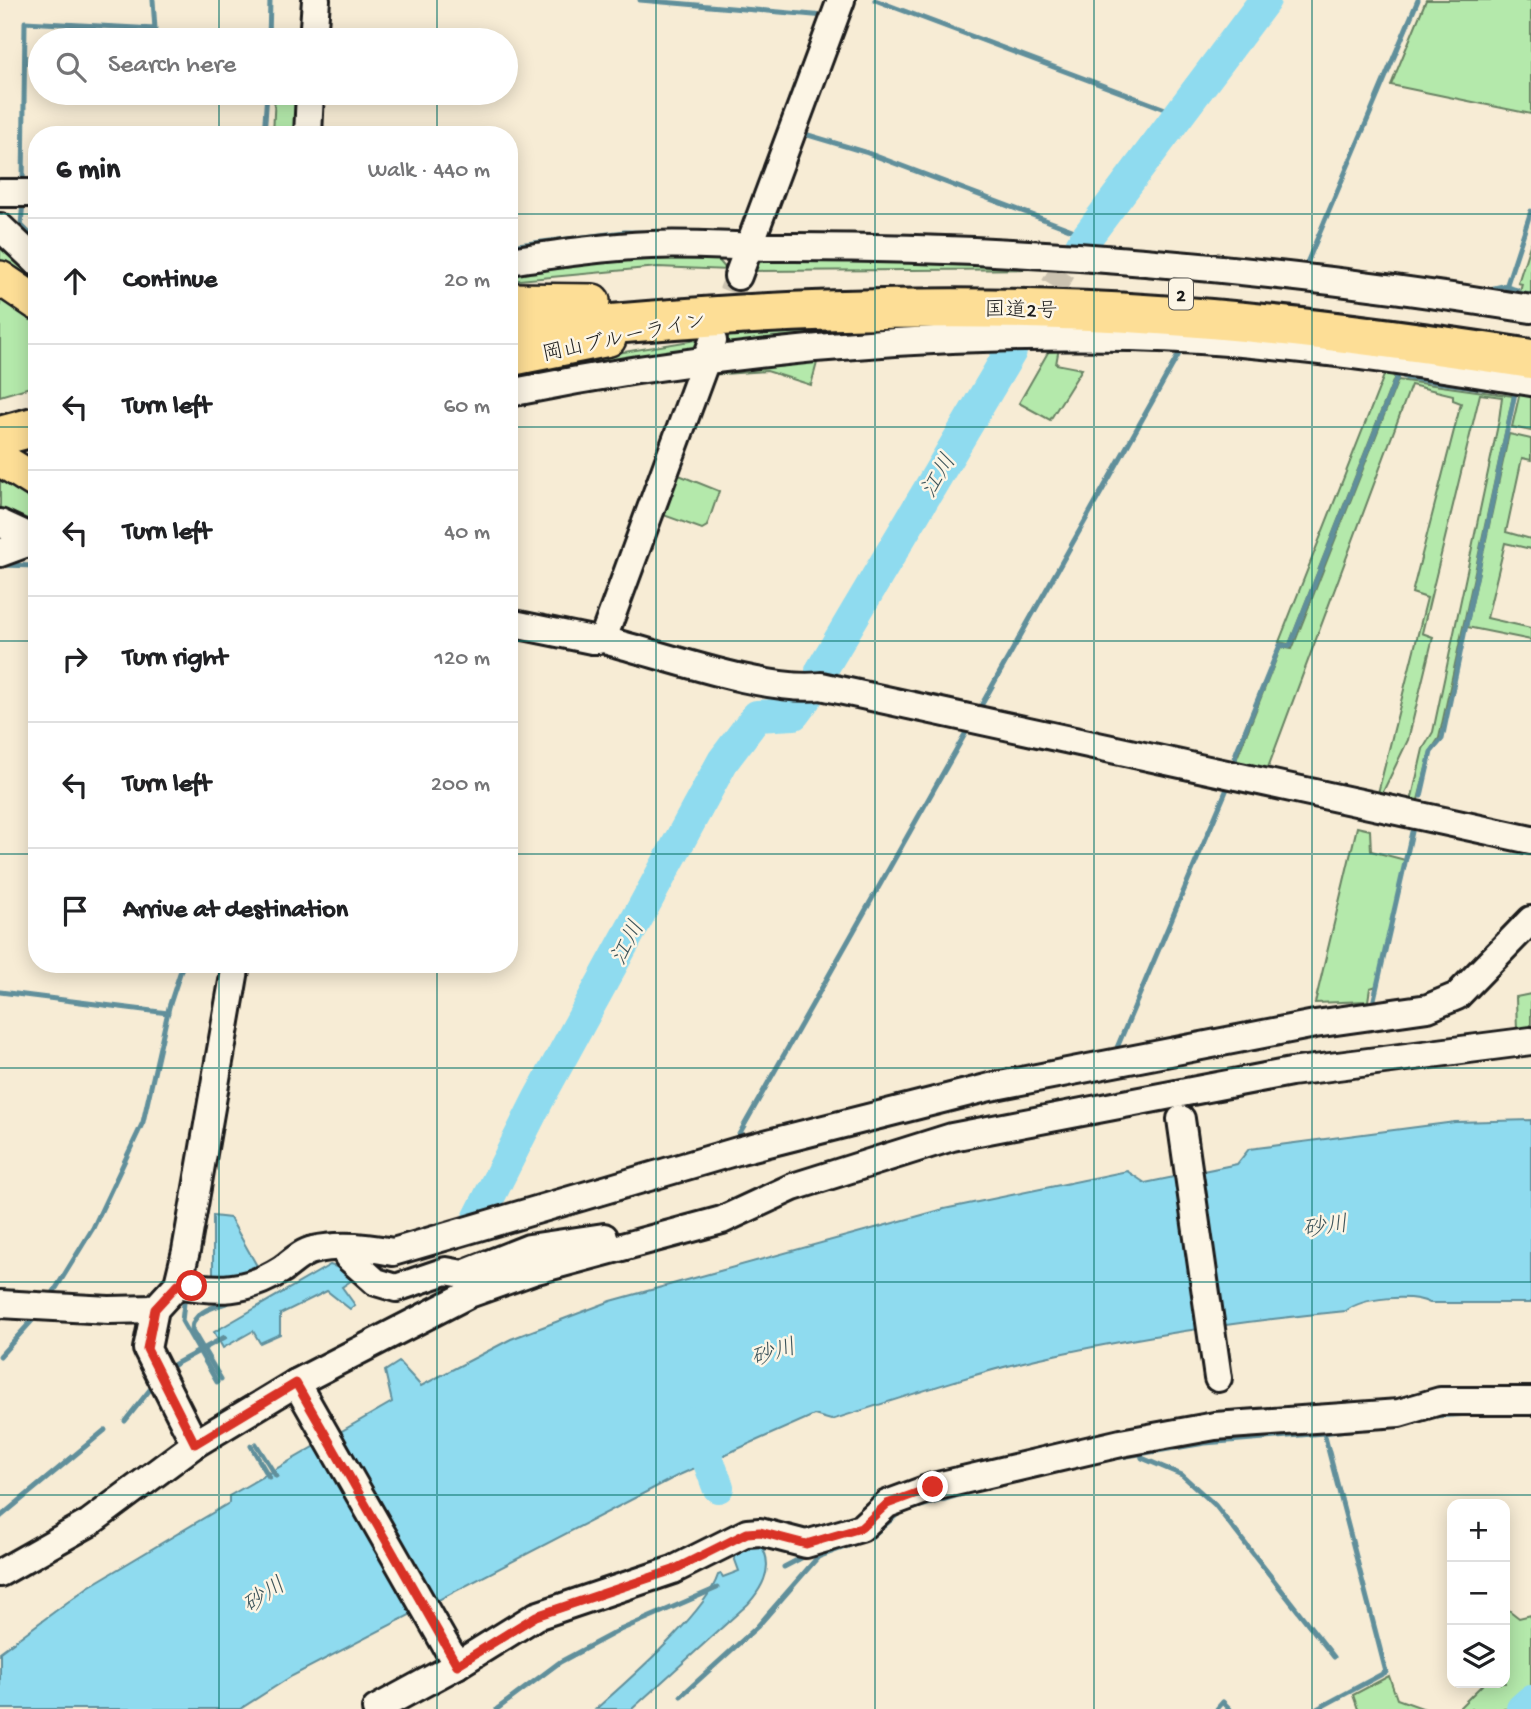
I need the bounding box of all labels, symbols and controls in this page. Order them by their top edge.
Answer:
search box [28,28,518,105]
icon: search [52,48,90,86]
text: Search here [108,51,236,82]
text: 6 min [56,154,120,189]
text: Walk · 440 m [368,158,490,185]
icon: ahead [56,262,94,300]
text: Continue [123,266,217,297]
text: 20 m [444,268,490,295]
road number: 2 [1169,278,1193,310]
street label: 国道2号 [984,298,1058,326]
street label: 岡山ブルーライン [540,309,709,369]
icon: left [56,388,94,426]
text: Turn left [123,392,211,423]
text: 60 m [444,394,490,421]
water label: 江川 [917,450,963,503]
icon: left [56,514,94,552]
text: Turn left [123,518,211,549]
text: 40 m [444,520,490,547]
icon: right [56,640,94,678]
text: Turn right [123,644,227,675]
text: 120 m [435,646,490,673]
icon: left [56,766,94,804]
text: Turn left [123,770,211,801]
text: 200 m [431,772,490,799]
icon: arrive [56,892,94,930]
text: Arrive at destination [123,896,348,927]
water label: 江川 [606,917,652,970]
water label: 砂川 [1301,1211,1350,1245]
route start [176,1270,207,1301]
water label: 砂川 [748,1334,800,1374]
route end [917,1471,948,1502]
map controls [1447,1499,1510,1688]
button: + [1447,1499,1510,1562]
button: − [1447,1562,1510,1625]
water label: 砂川 [238,1572,292,1621]
button: layers [1447,1625,1510,1688]

